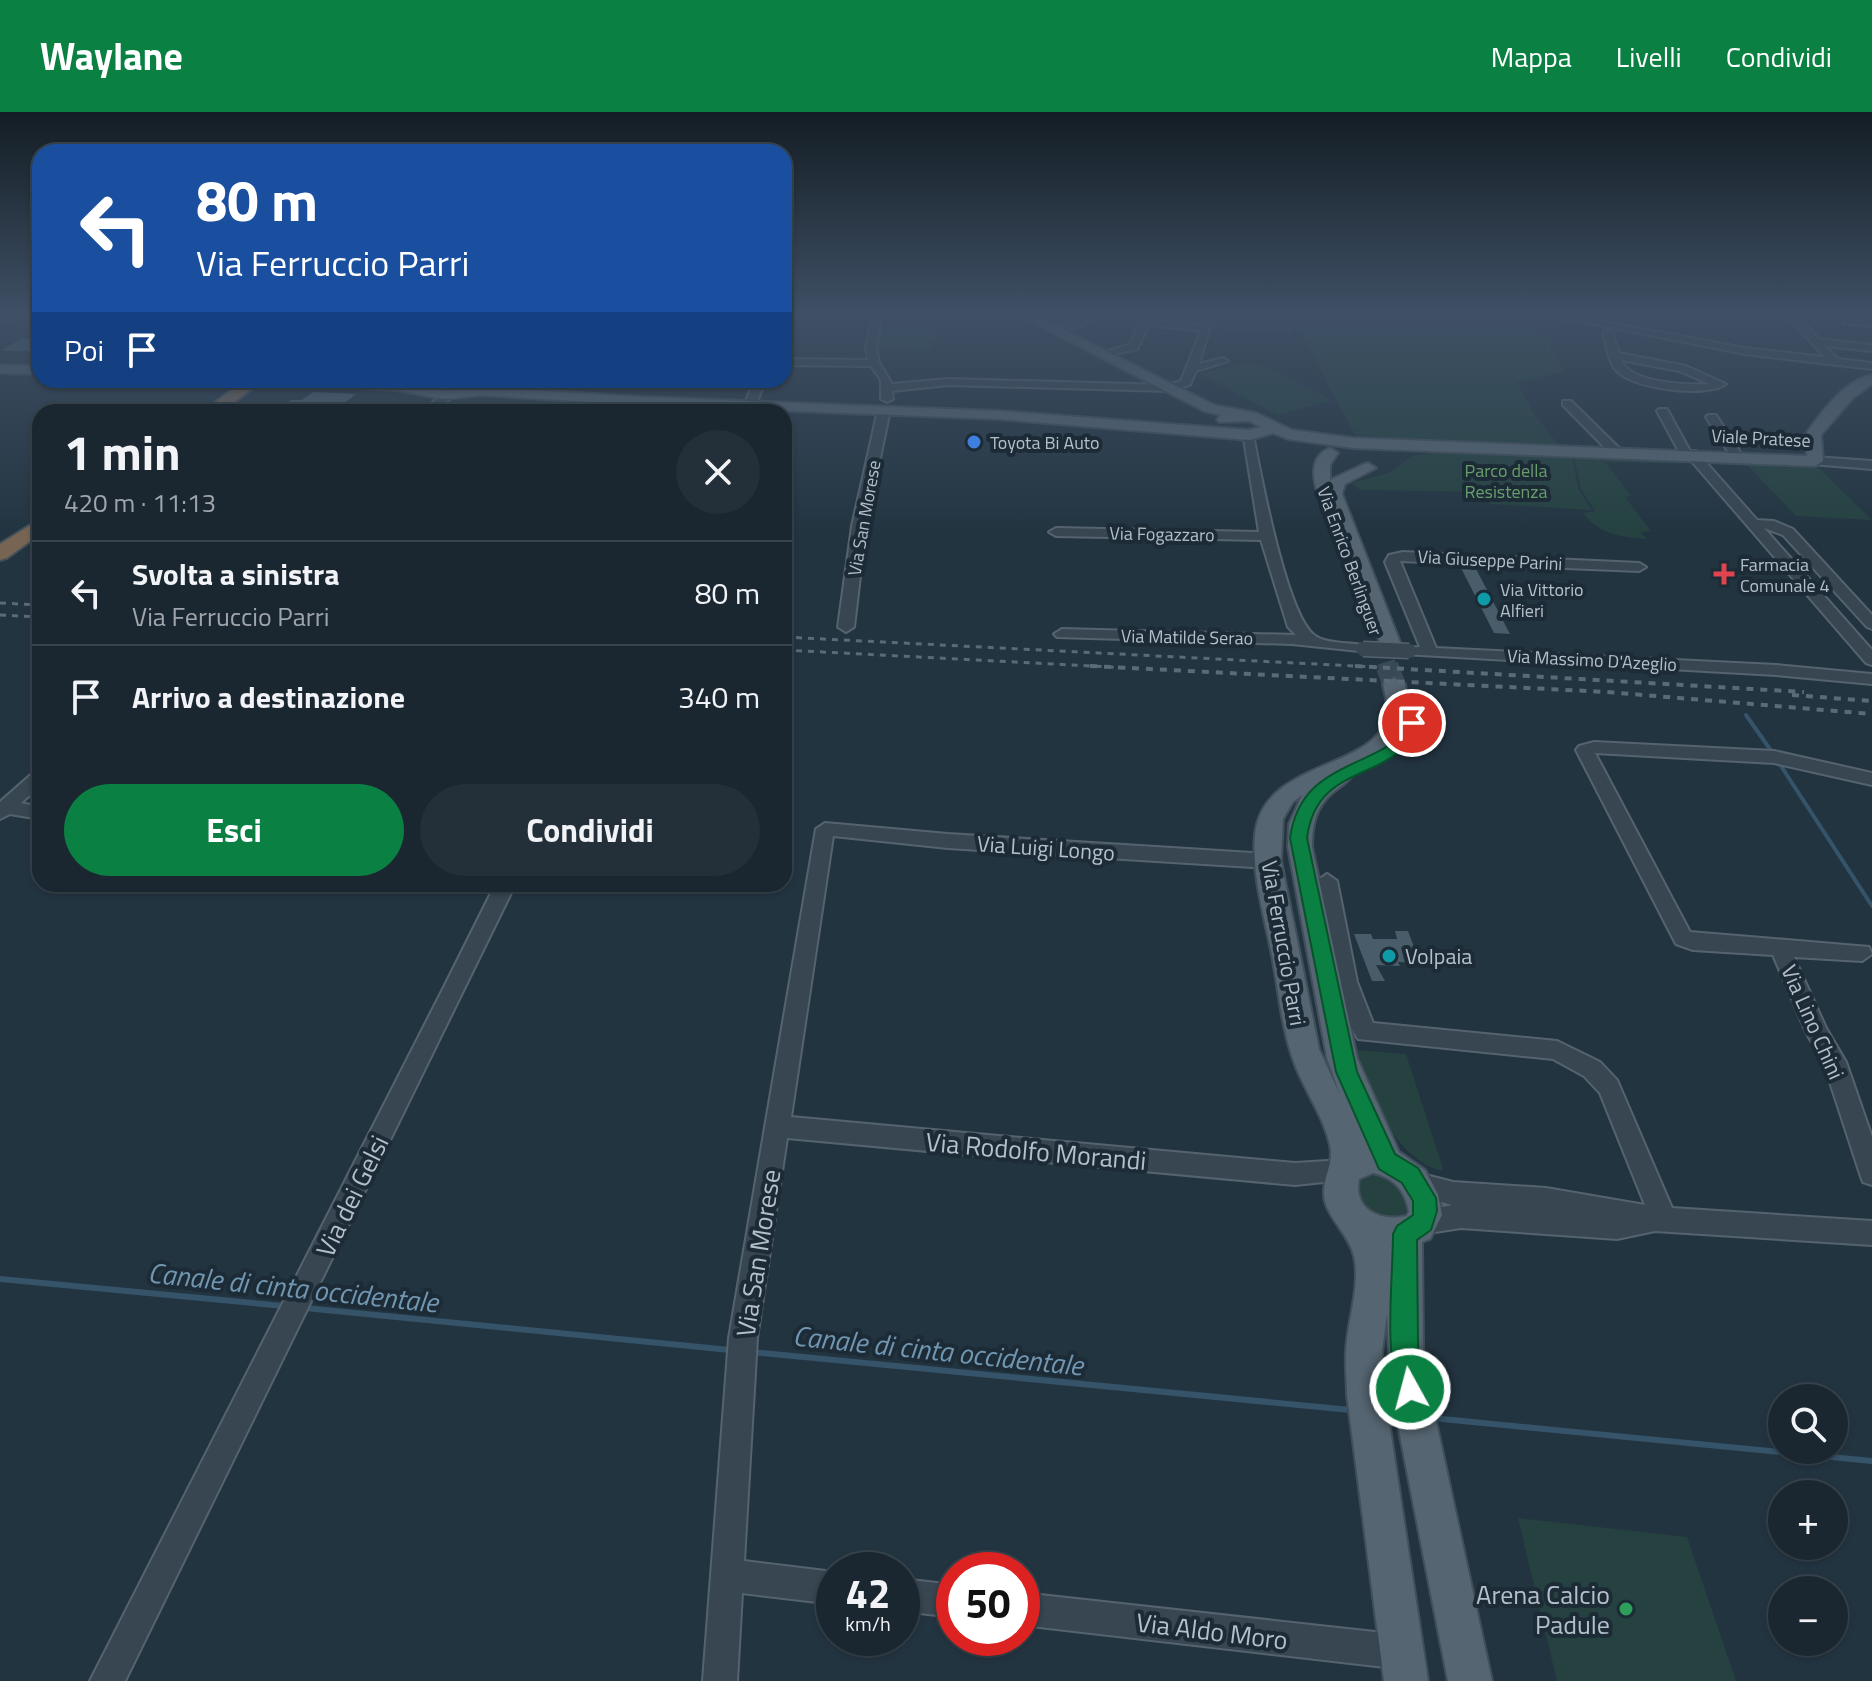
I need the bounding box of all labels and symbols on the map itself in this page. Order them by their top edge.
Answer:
street label: Viale Pratese [1711,422,1811,454]
place label: Toyota Bi Auto [990,429,1100,456]
marker: Toyota Bi Auto [965,433,983,451]
park label: Parco della Resistenza [1465,457,1547,505]
street label: Via San Morese [841,458,887,578]
street label: Via Enrico Berlinguer [1311,483,1389,639]
street label: Via Fogazzaro [1109,520,1215,548]
street label: Via Giuseppe Parini [1417,543,1563,577]
place label: Farmacia Comunale 4 [1740,551,1830,599]
marker: Farmacia Comunale 4 [1715,565,1733,583]
place label: Via Vittorio Alfieri [1500,576,1584,624]
marker: Via Vittorio Alfieri [1475,590,1493,608]
street label: Via Matilde Serao [1121,622,1253,652]
street label: Via Massimo D'Azeglio [1506,642,1678,678]
pin [1378,689,1446,757]
street label: Via Luigi Longo [976,826,1116,870]
street label: Via Ferruccio Parri [1253,858,1315,1028]
place label: Volpaia [1405,939,1472,973]
marker: Volpaia [1380,947,1398,965]
street label: Via Lino Chini [1773,959,1853,1085]
street label: Via Rodolfo Morandi [924,1122,1148,1180]
street label: Via dei Gelsi [306,1129,398,1263]
street label: Via San Morese [726,1167,790,1339]
water label: Canale di cinta occidentale [146,1250,442,1324]
water label: Canale di cinta occidentale [791,1313,1087,1387]
position arrow [1368,1347,1452,1431]
speed limit sign: 50 [936,1552,1040,1656]
place label: Arena Calcio Padule [1476,1575,1610,1644]
marker: Arena Calcio Padule [1617,1600,1635,1618]
street label: Via Aldo Moro [1134,1602,1290,1660]

